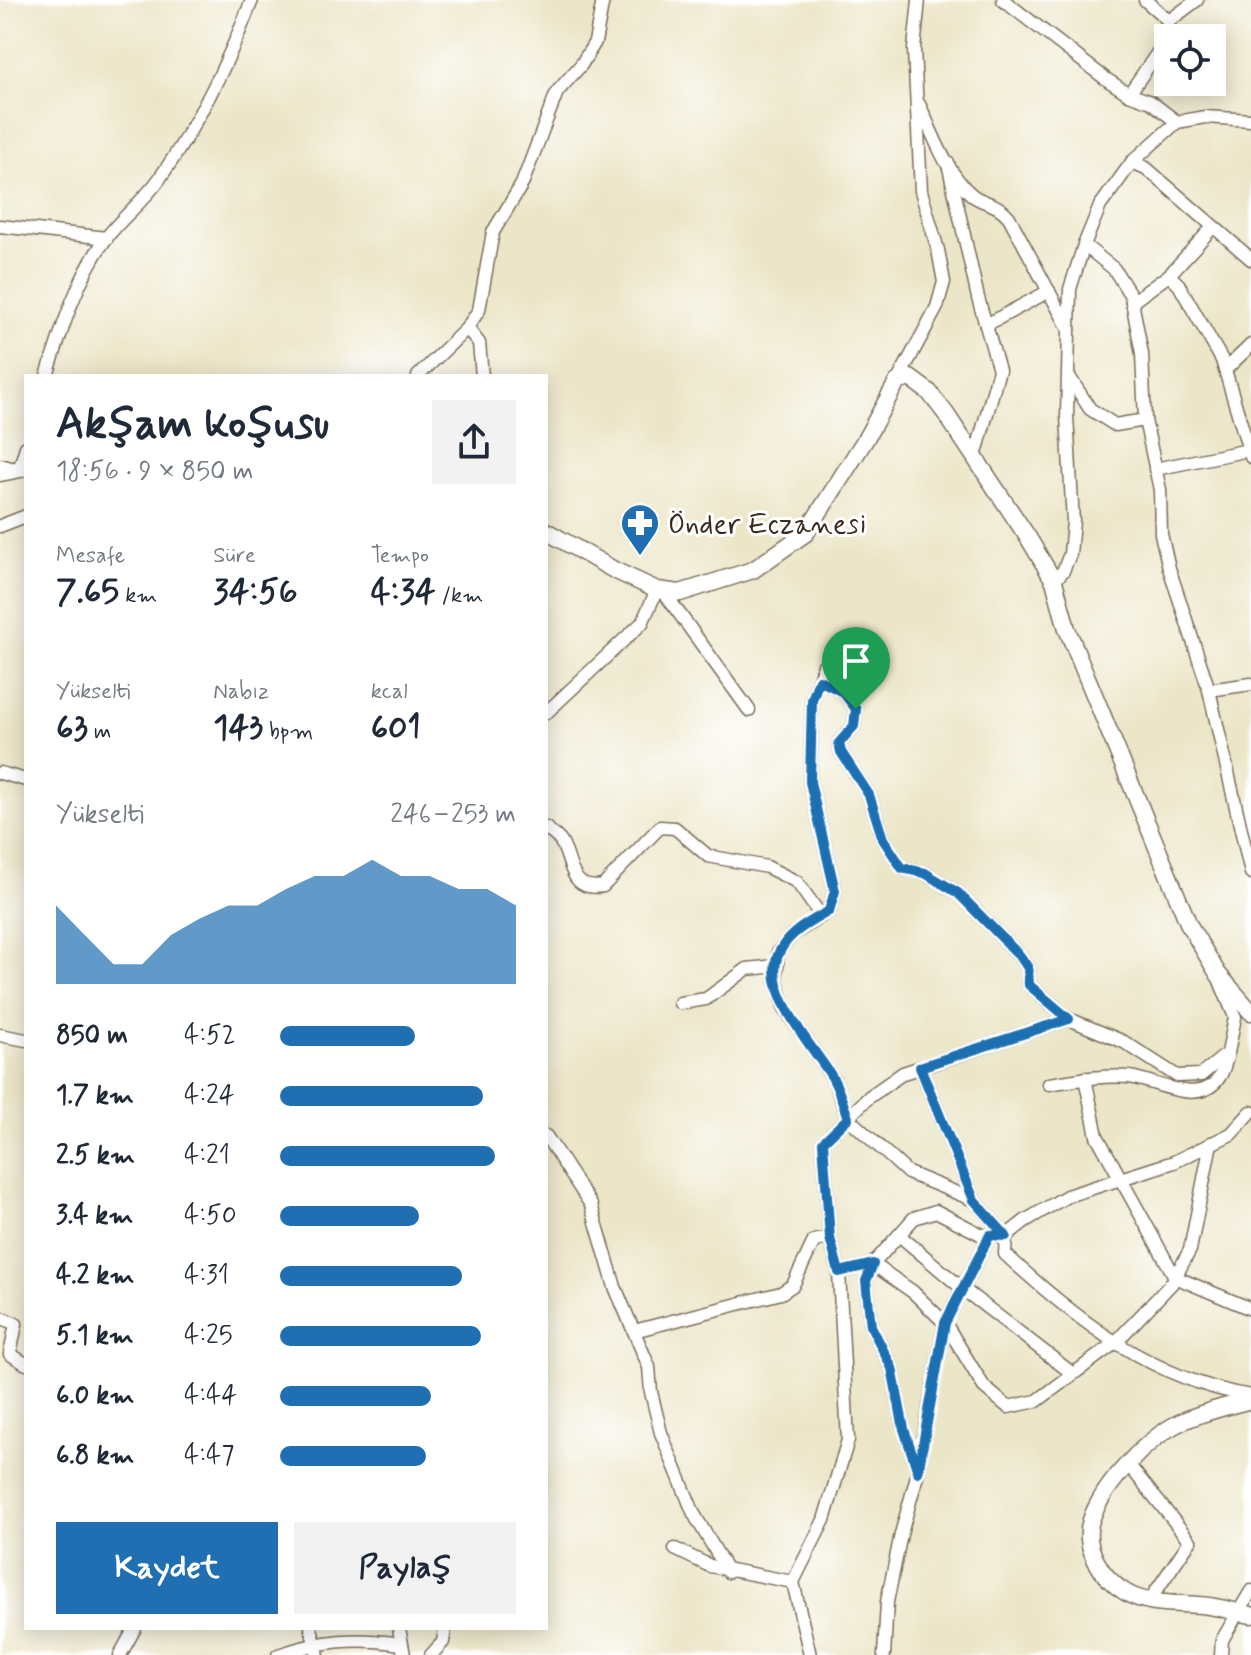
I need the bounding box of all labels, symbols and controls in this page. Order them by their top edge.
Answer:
map controls [1154,24,1226,96]
button: locate [1154,24,1226,96]
text: Akşam koşusu [56,396,329,454]
button: share [432,400,516,484]
text: 18:56 · 9 × 850 m [56,455,253,489]
pharmacy icon: Önder Eczanesi [619,502,661,557]
place label: Önder Eczanesi [668,507,866,544]
text: Mesafe [56,542,125,570]
text: Süre [213,542,256,570]
text: Tempo [371,542,429,570]
text: 7.65 [56,570,119,615]
text: 34:56 [213,570,298,615]
text: 4:34 [371,570,436,615]
text: km [119,582,157,610]
text: /km [436,582,483,610]
pin [822,627,890,709]
icon: arrive [834,639,878,683]
text: Yükselti [56,678,131,706]
text: Nabız [213,678,269,706]
text: kcal [371,678,408,706]
text: 63 [56,706,88,751]
text: 143 [213,706,263,751]
text: 601 [371,706,421,751]
text: m [88,718,111,746]
text: bpm [263,718,313,746]
text: Yükselti [56,798,144,832]
text: 246–253 m [390,798,516,832]
text: 850 m [56,1019,128,1053]
text: 4:52 [184,1019,235,1053]
text: 1.7 km [56,1079,134,1113]
text: 4:24 [184,1079,235,1113]
text: 2.5 km [56,1139,135,1173]
text: 4:21 [184,1139,230,1173]
text: 3.4 km [56,1199,133,1233]
text: 4:50 [184,1199,237,1233]
text: 4.2 km [56,1259,134,1293]
text: 4:31 [184,1259,229,1293]
text: 5.1 km [56,1319,134,1353]
text: 4:25 [184,1319,233,1353]
text: 6.0 km [56,1379,134,1413]
text: 4:44 [184,1379,237,1413]
text: 6.8 km [56,1439,134,1473]
text: 4:47 [184,1439,234,1473]
button: Kaydet [56,1522,278,1614]
button: Paylaş [294,1522,516,1614]

